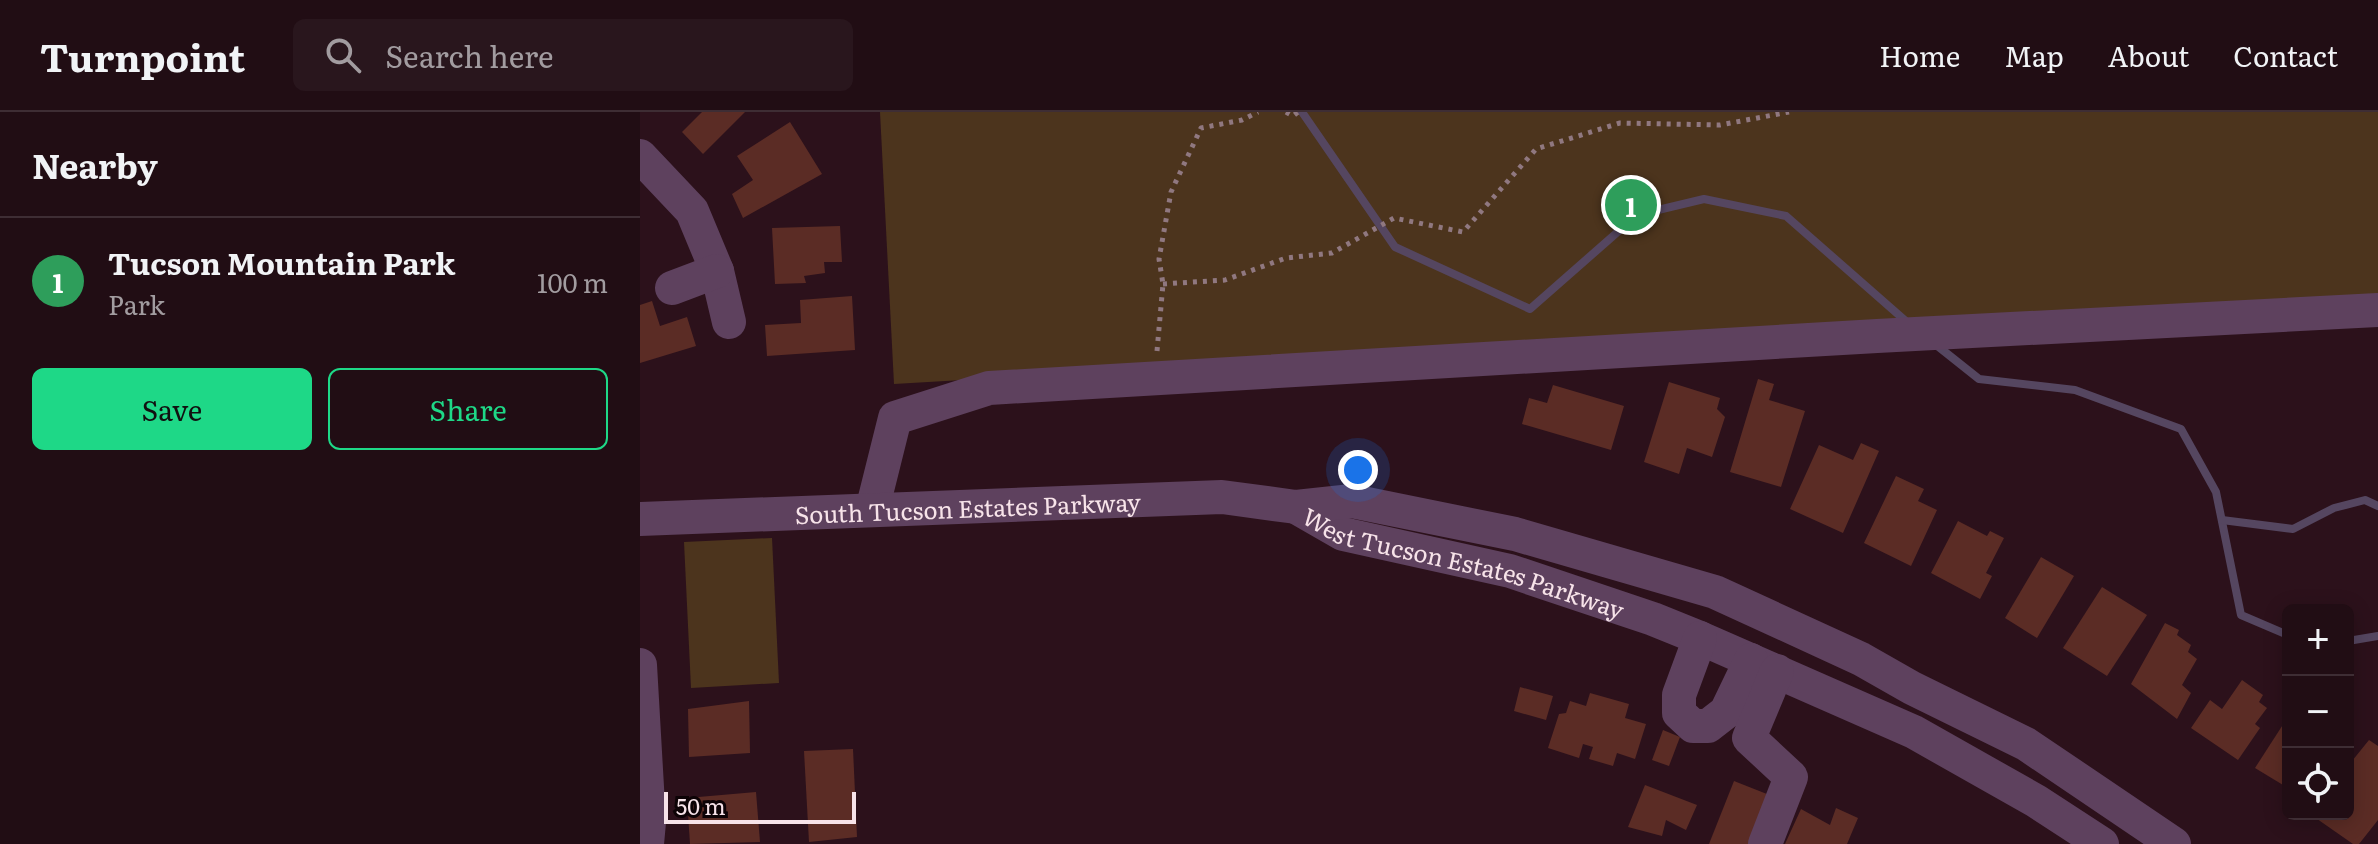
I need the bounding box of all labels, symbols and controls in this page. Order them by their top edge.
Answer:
search box [293,19,853,91]
text: Turnpoint [40,27,245,84]
icon: search [321,33,365,77]
text: Search here [385,33,553,77]
text: Home [1879,34,1960,76]
text: Map [2004,34,2064,76]
text: About [2108,34,2189,76]
text: Contact [2233,34,2338,76]
text: Nearby [32,139,158,189]
pin: 1 [1605,175,1657,235]
text: Tucson Mountain Park [108,240,455,284]
text: 1 [53,262,63,301]
text: 100 m [537,262,608,301]
text: Park [108,284,165,323]
button: Save [32,368,312,450]
button: Share [328,368,608,450]
your location [1338,450,1378,490]
street label: South Tucson Estates Parkway [794,483,1142,531]
street label: West Tucson Estates Parkway [1297,497,1629,626]
map controls [2282,604,2354,820]
button: + [2282,604,2354,676]
button: − [2282,676,2354,748]
button: locate [2282,748,2354,820]
scale bar [664,788,856,824]
text: 50 m [676,789,726,822]

